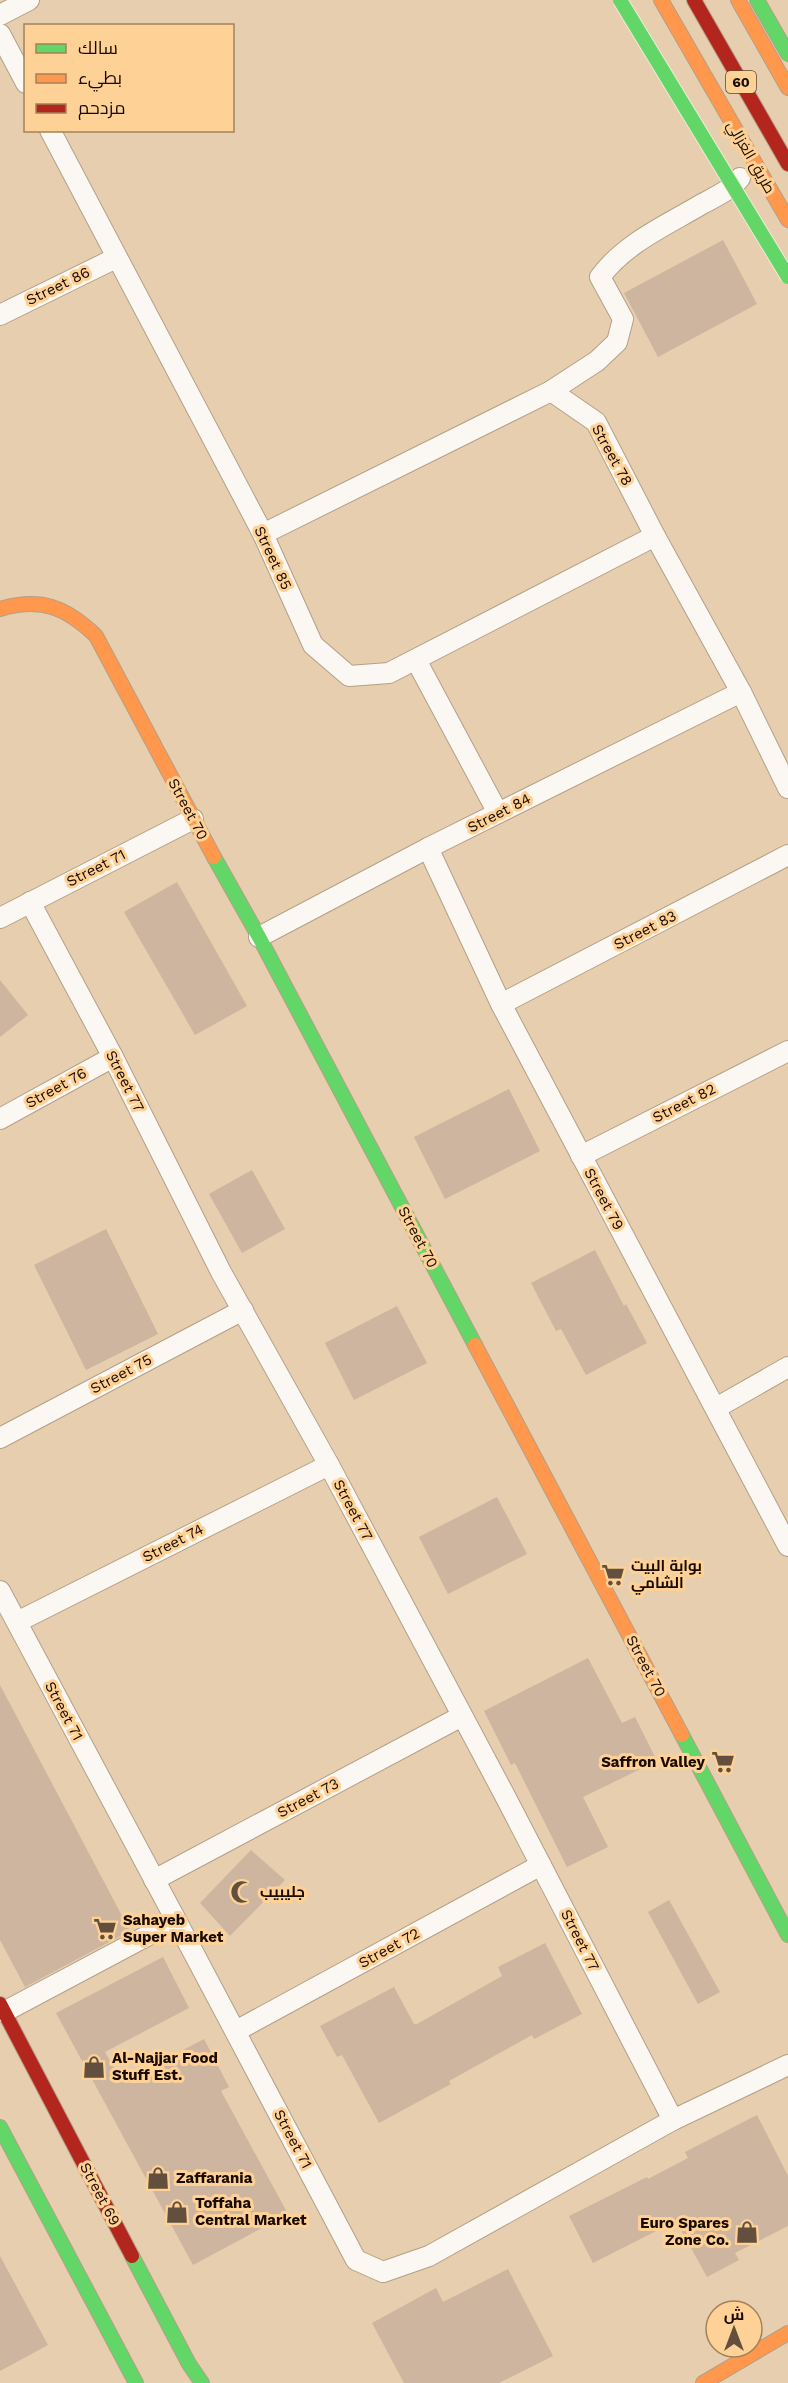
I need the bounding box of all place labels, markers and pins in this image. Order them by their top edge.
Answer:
place label: بوابة البيت الشامي [631,1557,702,1595]
supermarket icon: بوابة البيت الشامي [600,1562,626,1588]
supermarket icon: Saffron Valley [710,1749,736,1775]
place label: Saffron Valley [601,1753,706,1771]
mosque icon: جليبيب [229,1879,255,1905]
place label: جليبيب [260,1883,305,1901]
place label: Sahayeb Super Market [123,1911,224,1946]
supermarket icon: Sahayeb Super Market [92,1916,118,1942]
place label: Al-Najjar Food Stuff Est. [112,2049,218,2084]
shop icon: Al-Najjar Food Stuff Est. [81,2054,107,2080]
shop icon: Zaffarania [145,2165,171,2191]
place label: Zaffarania [176,2169,253,2187]
place label: Toffaha Central Market [195,2194,307,2229]
shop icon: Toffaha Central Market [164,2199,190,2225]
place label: Euro Spares Zone Co. [640,2214,729,2249]
shop icon: Euro Spares Zone Co. [734,2219,760,2245]

